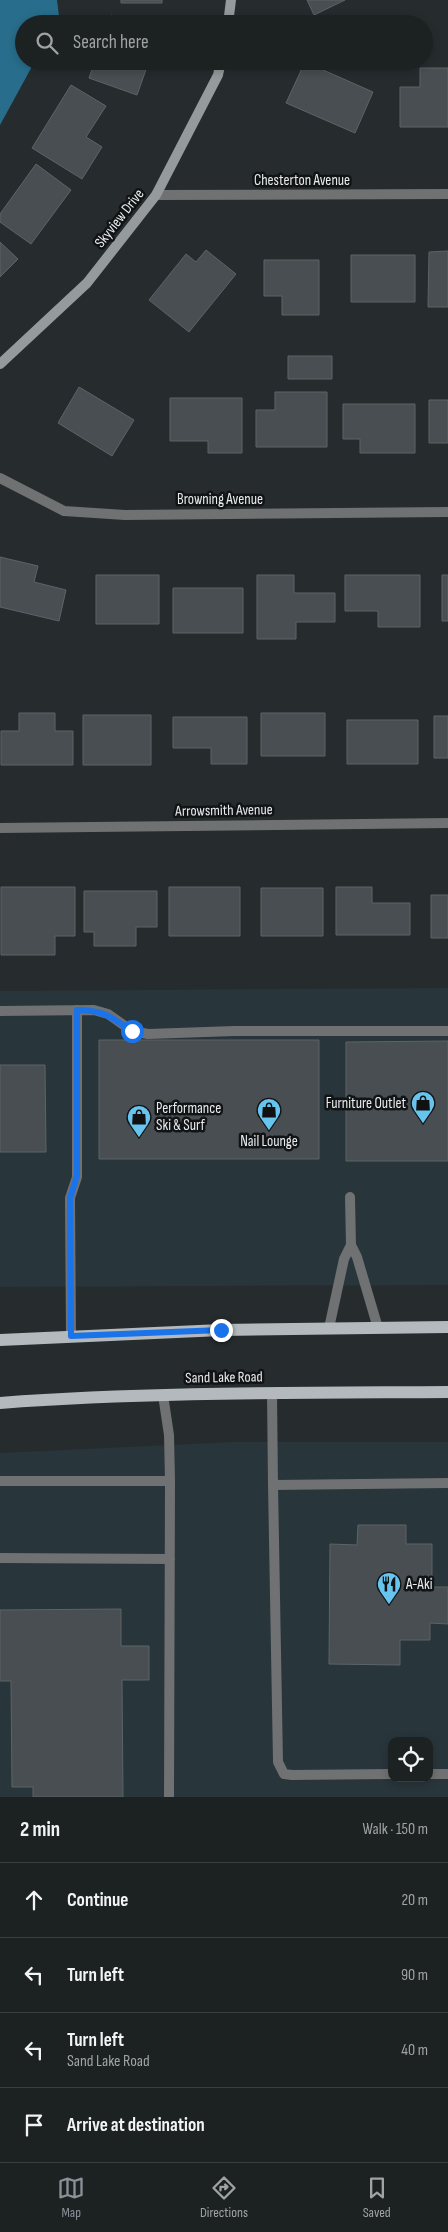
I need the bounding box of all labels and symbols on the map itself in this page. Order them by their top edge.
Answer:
street label: Chesterton Avenue [254,171,350,190]
street label: Skyview Drive [91,185,148,252]
street label: Browning Avenue [177,490,263,509]
street label: Arrowsmith Avenue [174,800,273,821]
route start [121,1020,144,1043]
shop icon: Furniture Outlet [410,1090,436,1124]
place label: Furniture Outlet [326,1094,406,1113]
shop icon: Nail Lounge [256,1097,282,1131]
place label: Performance Ski & Surf [156,1099,221,1135]
shop icon: Performance Ski & Surf [126,1104,152,1138]
place label: Nail Lounge [240,1132,298,1151]
route end [210,1319,233,1342]
street label: Sand Lake Road [185,1367,263,1388]
restaurant icon: A-Aki [376,1571,402,1605]
place label: A-Aki [405,1575,433,1594]

